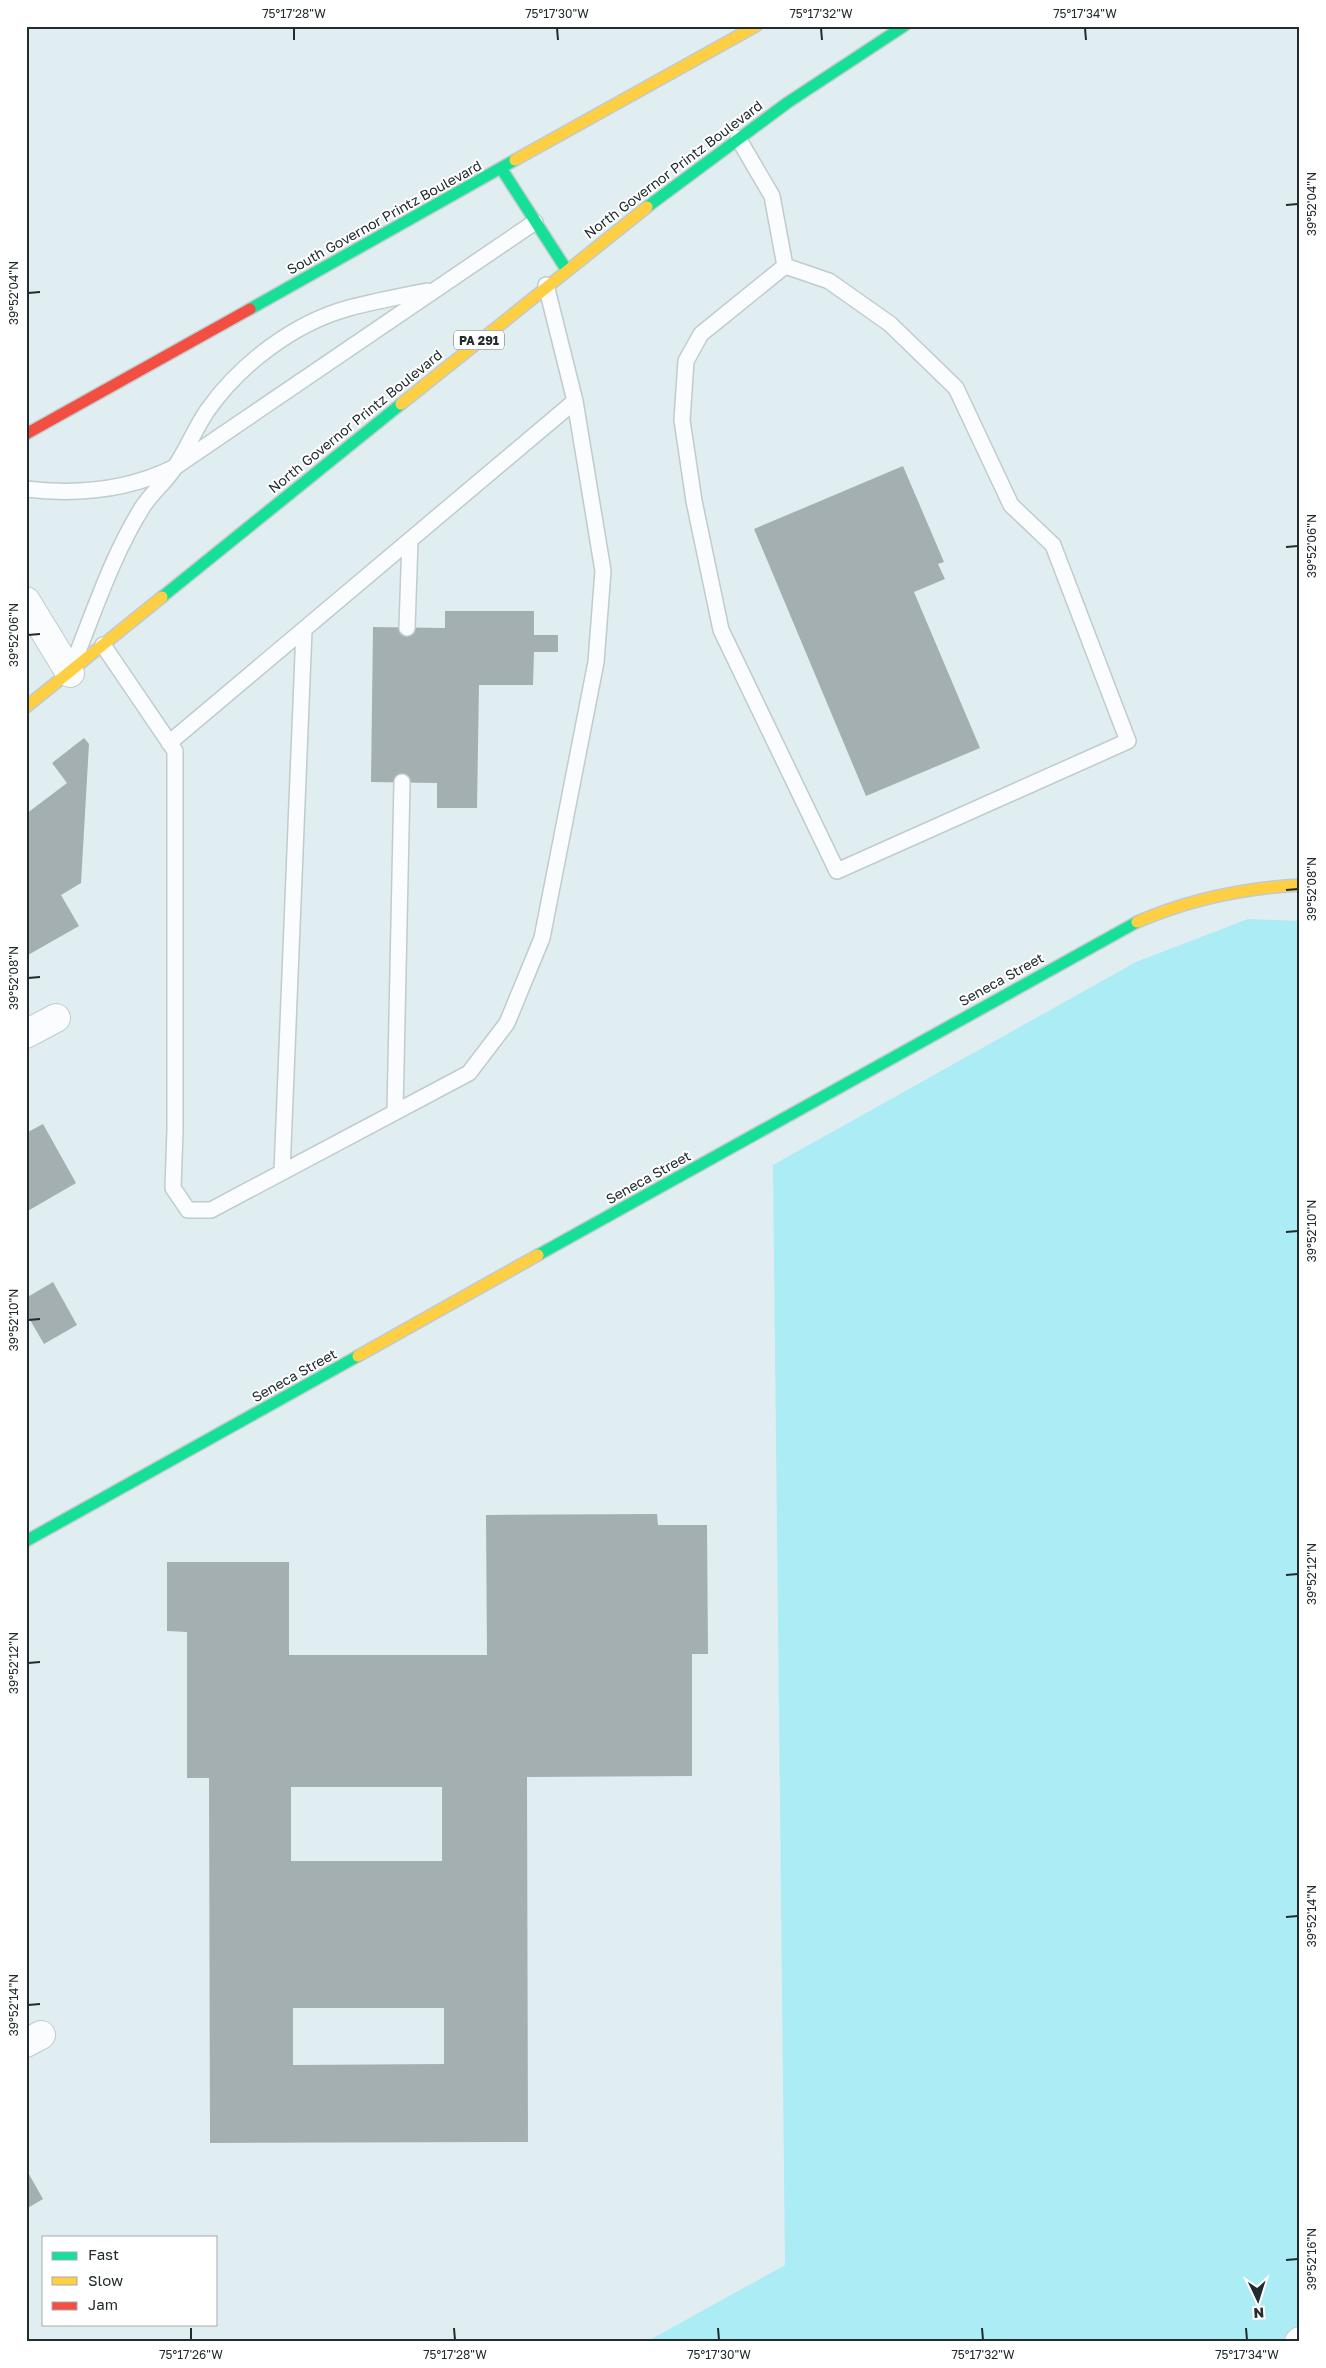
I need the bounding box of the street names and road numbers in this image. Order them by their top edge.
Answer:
street label: North Governor Printz Boulevard [581,96,765,242]
street label: South Governor Printz Boulevard [284,156,484,278]
road number: PA 291 [454,330,504,350]
street label: North Governor Printz Boulevard [265,346,445,496]
street label: Seneca Street [956,949,1046,1009]
street label: Seneca Street [603,1147,693,1207]
street label: Seneca Street [249,1345,339,1405]

